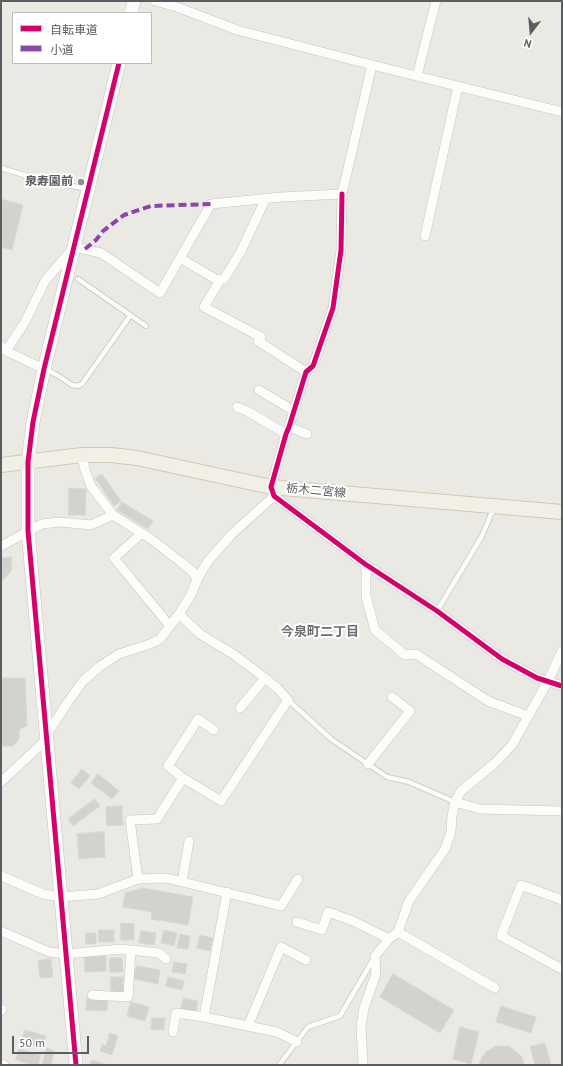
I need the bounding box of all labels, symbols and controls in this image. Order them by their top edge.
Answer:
legend [12,12,152,64]
north arrow [511,12,551,52]
text: 自転車道 [50,22,98,37]
text: N [522,36,533,51]
text: 小道 [50,42,74,57]
place label: 泉寿園前 [25,175,73,189]
marker: 泉寿園前 [76,177,86,187]
street label: 栃木二宮線 [285,481,347,501]
district label: 今泉町二丁目 [281,624,359,640]
scale bar [14,1028,91,1054]
text: 50 m [19,1035,45,1050]

